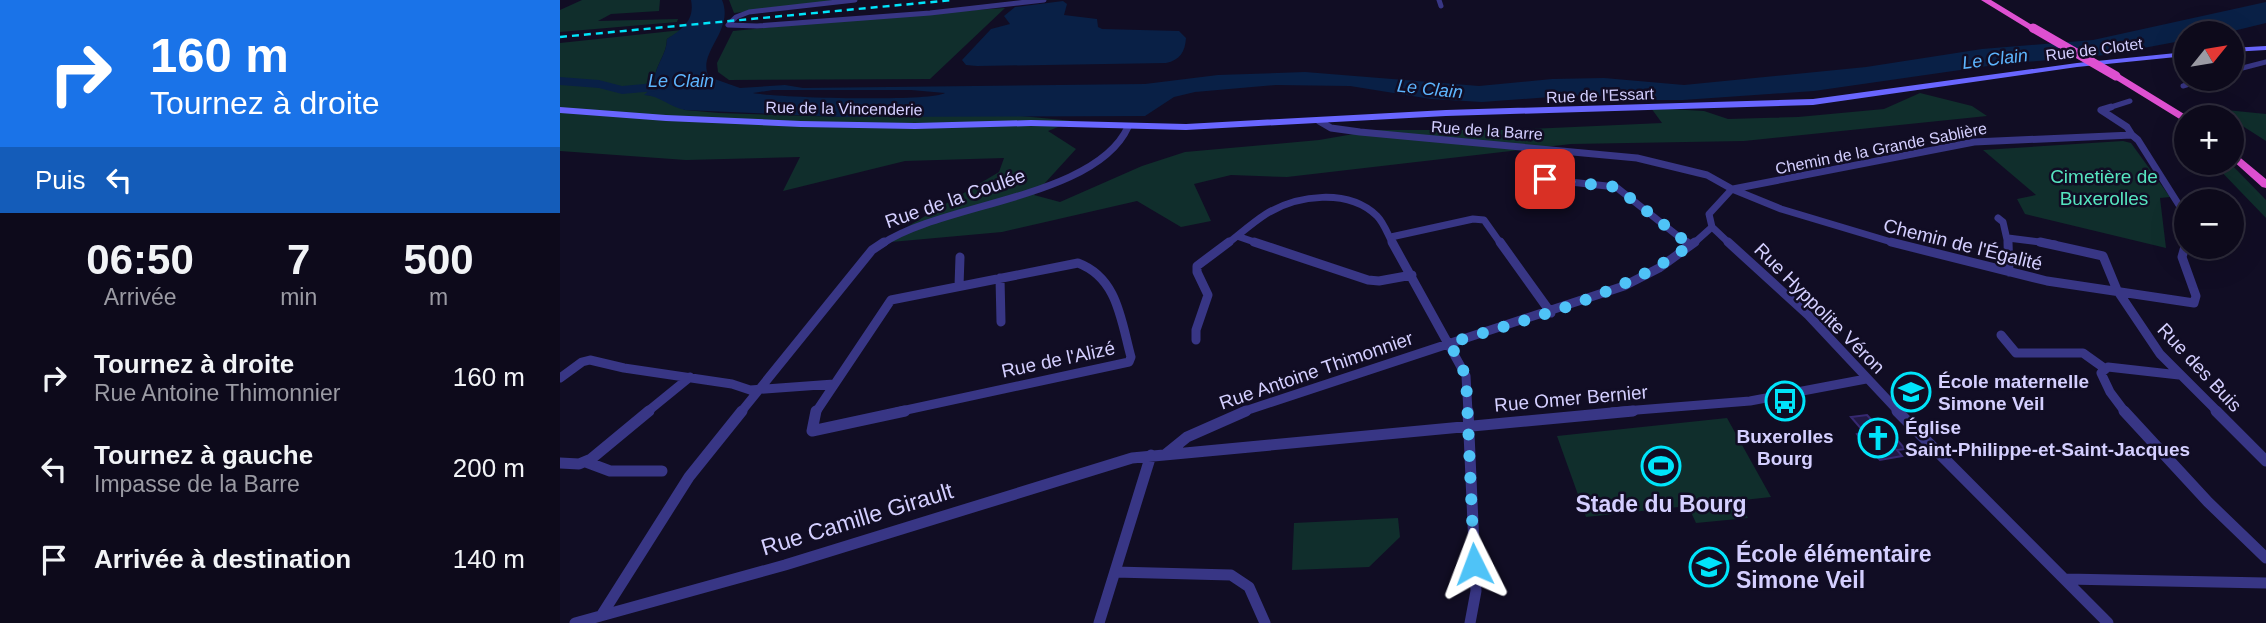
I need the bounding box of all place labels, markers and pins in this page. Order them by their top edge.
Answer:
pin [1515,149,1575,209]
school or university icon: École maternelle Simone Veil [1890,371,1932,413]
place label: École maternelle Simone Veil [1938,371,2089,414]
bus stop icon: Buxerolles Bourg [1764,380,1806,422]
church icon: Église Saint-Philippe-et-Saint-Jacques [1857,417,1899,459]
place label: Église Saint-Philippe-et-Saint-Jacques [1905,417,2190,460]
place label: Buxerolles Bourg [1736,426,1834,469]
sports icon: Stade du Bourg [1640,445,1682,487]
place label: Stade du Bourg [1575,491,1747,517]
place label: École élémentaire Simone Veil [1736,540,1932,593]
school or university icon: École élémentaire Simone Veil [1688,546,1730,588]

